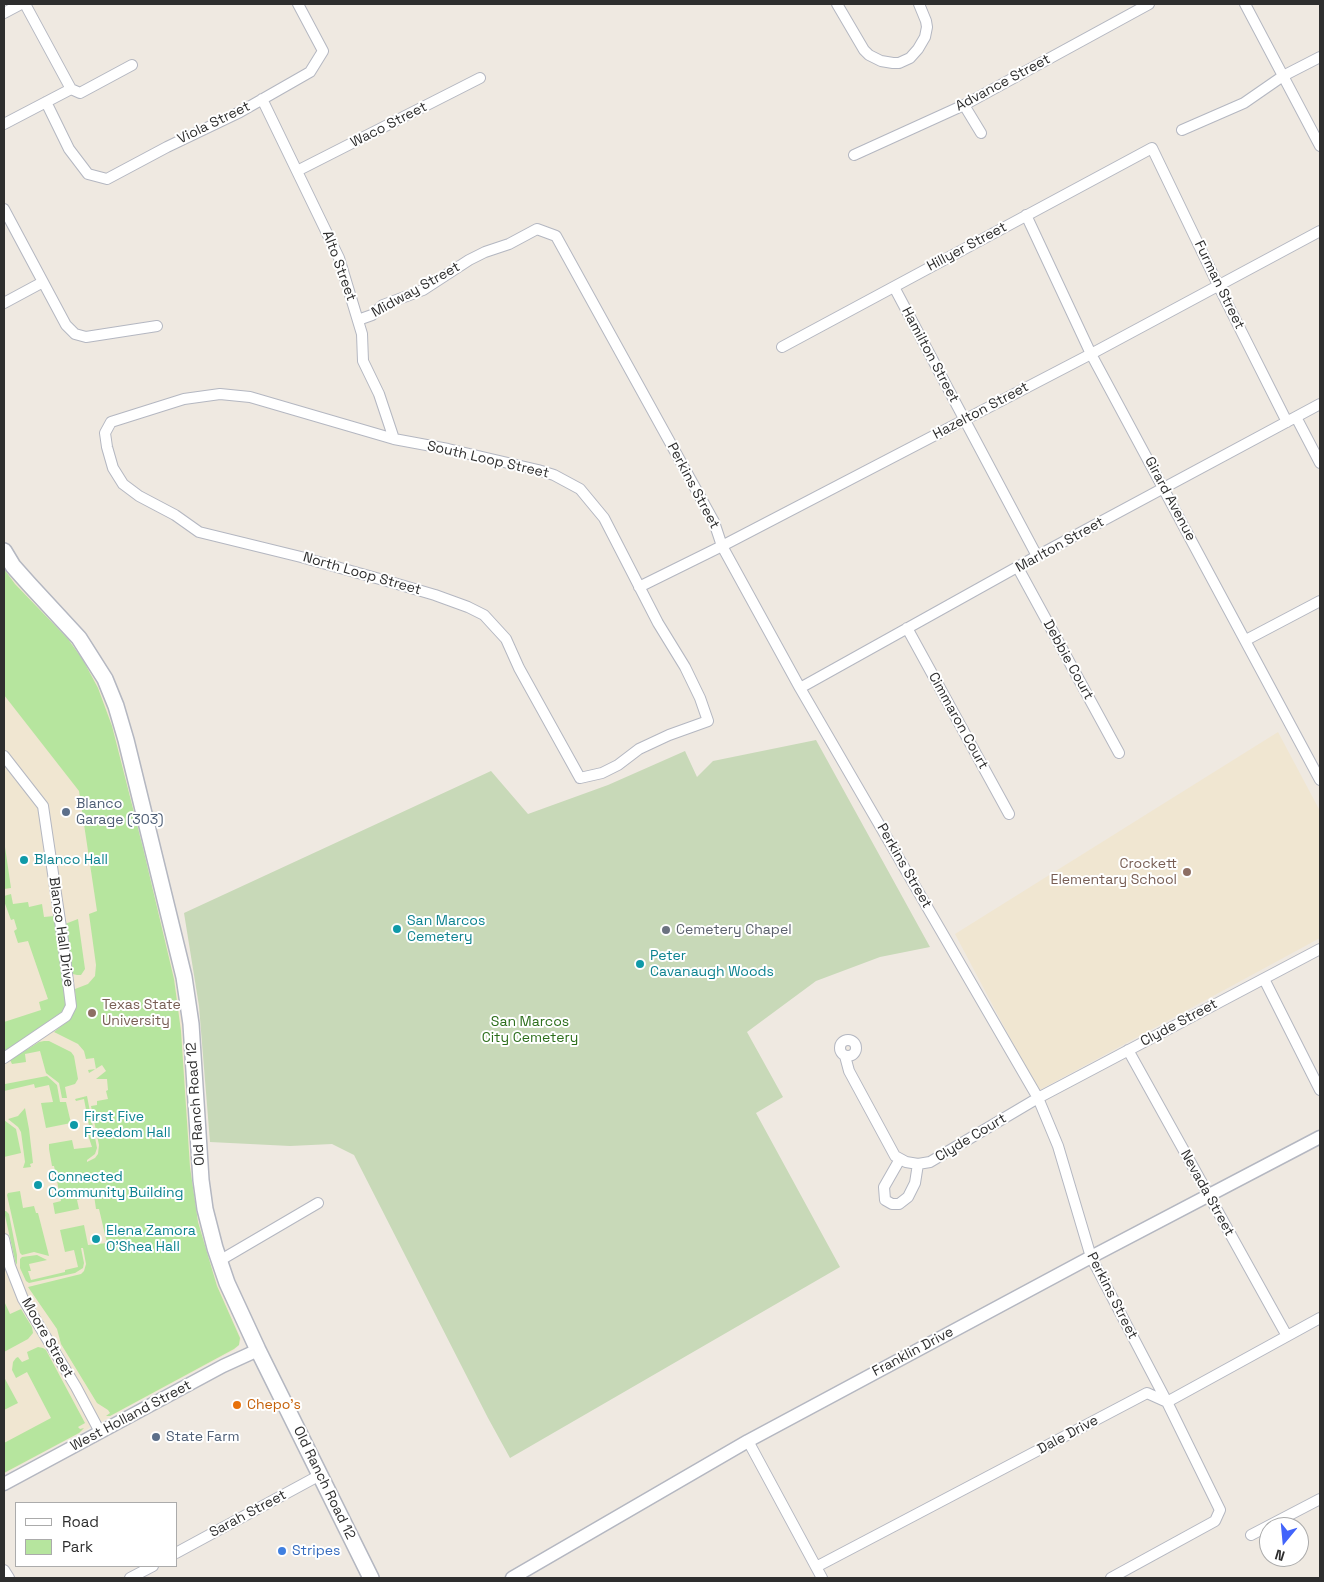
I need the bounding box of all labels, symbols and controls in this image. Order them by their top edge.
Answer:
street label: Advance Street [953,51,1053,115]
street label: Viola Street [175,98,253,148]
street label: Waco Street [348,99,430,151]
street label: Hillyer Street [924,219,1010,275]
street label: Alto Street [319,229,359,303]
street label: Furman Street [1190,238,1248,332]
street label: Midway Street [369,259,463,321]
street label: Hamilton Street [898,304,962,406]
street label: Hazelton Street [930,379,1032,443]
street label: South Loop Street [425,438,551,482]
street label: Perkins Street [663,440,723,532]
street label: Girard Avenue [1141,454,1199,544]
street label: Marlton Street [1013,514,1107,576]
street label: North Loop Street [301,549,423,599]
street label: Debbie Court [1039,617,1097,703]
street label: Cimmaron Court [924,670,992,772]
place label: Blanco Garage (303) [76,796,164,829]
marker: Blanco Garage (303) [60,806,72,818]
street label: Perkins Street [873,821,935,911]
place label: Blanco Hall [34,852,108,868]
marker: Blanco Hall [18,854,30,866]
place label: Crockett Elementary School [1051,856,1177,889]
marker: Crockett Elementary School [1181,866,1193,878]
street label: Blanco Hall Drive [45,876,77,988]
place label: San Marcos Cemetery [407,913,485,946]
place label: Cemetery Chapel [676,922,792,938]
marker: San Marcos Cemetery [391,923,403,935]
marker: Cemetery Chapel [660,924,672,936]
place label: Peter Cavanaugh Woods [650,948,774,980]
marker: Peter Cavanaugh Woods [634,958,646,970]
street label: Clyde Street [1138,996,1220,1050]
place label: Texas State University [102,997,181,1030]
marker: Texas State University [86,1007,98,1019]
park label: San Marcos City Cemetery [482,1014,578,1046]
street label: Old Ranch Road 12 [183,1042,209,1166]
place label: First Five Freedom Hall [84,1109,171,1142]
street label: Clyde Court [932,1110,1010,1166]
marker: First Five Freedom Hall [68,1119,80,1131]
street label: Nevada Street [1176,1147,1238,1239]
place label: Connected Community Building [48,1169,183,1202]
marker: Connected Community Building [32,1179,44,1191]
place label: Elena Zamora O'Shea Hall [106,1223,196,1256]
marker: Elena Zamora O'Shea Hall [90,1233,102,1245]
street label: Perkins Street [1083,1250,1141,1342]
street label: Moore Street [17,1295,77,1381]
street label: Franklin Drive [870,1324,956,1380]
street label: West Holland Street [68,1377,194,1455]
place label: Chepo's [247,1397,301,1413]
marker: Chepo's [231,1399,243,1411]
street label: Dale Drive [1035,1412,1101,1458]
street label: Old Ranch Road 12 [289,1424,359,1542]
place label: State Farm [166,1429,239,1445]
marker: State Farm [150,1431,162,1443]
street label: Sarah Street [207,1487,289,1541]
legend [15,1502,178,1567]
text: Road [62,1512,99,1531]
north arrow [1259,1517,1309,1567]
text: Park [62,1537,93,1556]
place label: Stripes [292,1543,340,1559]
marker: Stripes [276,1545,288,1557]
text: N [1273,1545,1287,1565]

